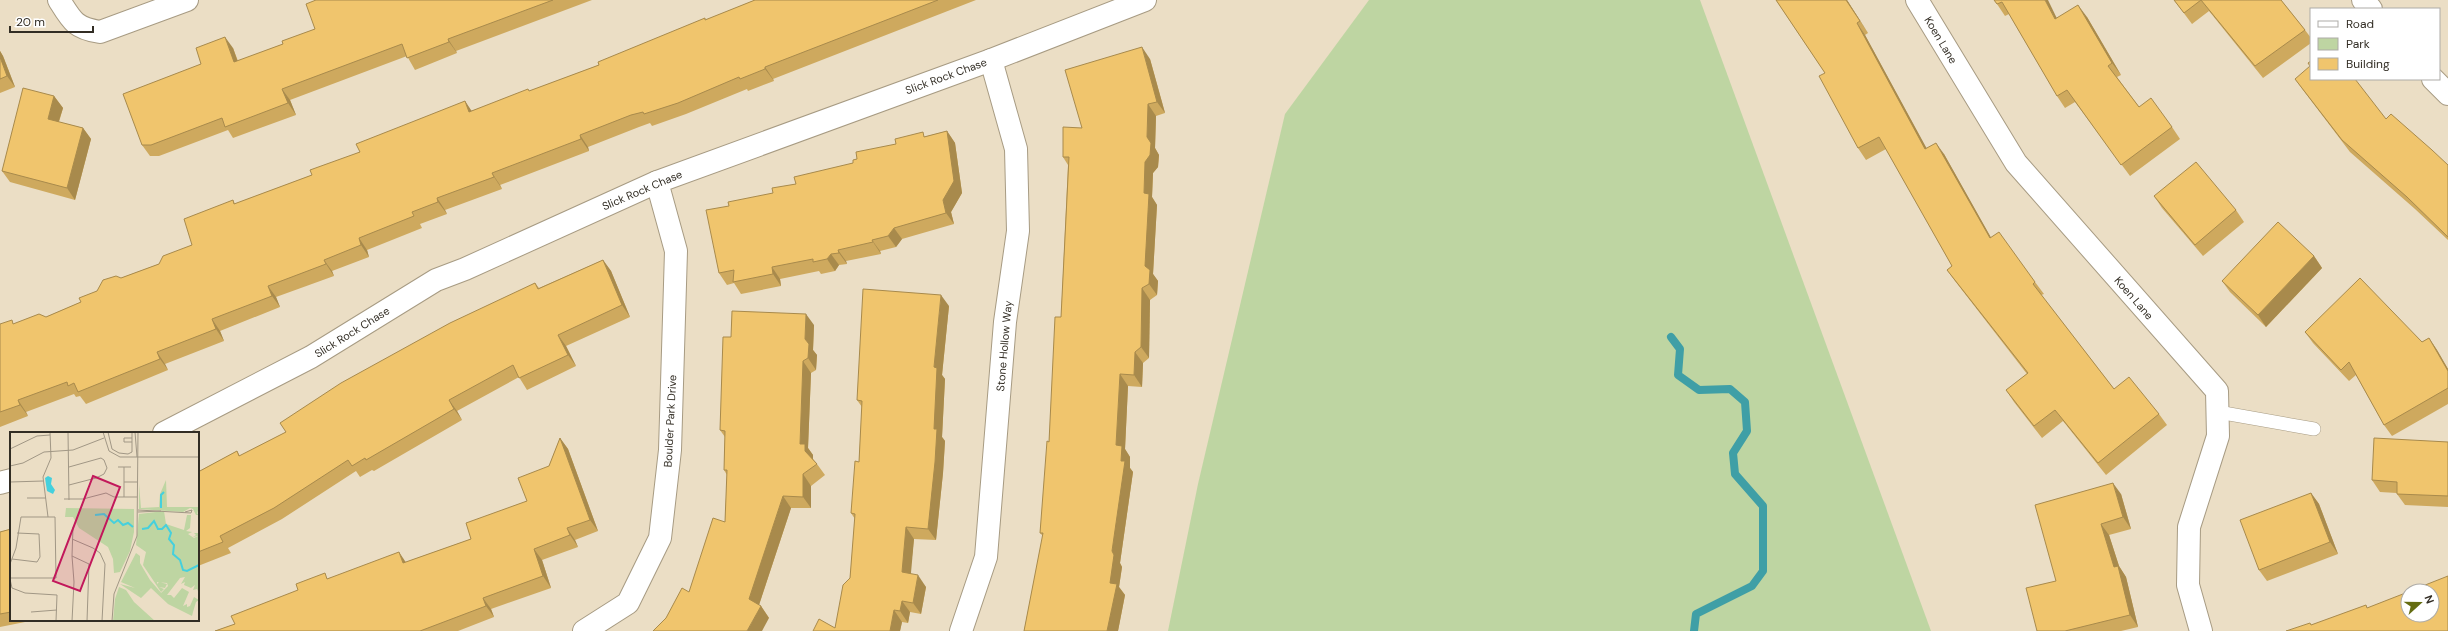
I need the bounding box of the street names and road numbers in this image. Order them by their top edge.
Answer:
street label: Koen Lane [1922,14,1960,66]
street label: Slick Rock Chase [903,55,989,97]
street label: Slick Rock Chase [600,167,684,213]
street label: Koen Lane [2112,274,2156,322]
street label: Stone Hollow Way [993,300,1015,392]
street label: Slick Rock Chase [312,303,392,361]
street label: Boulder Park Drive [661,374,679,468]

